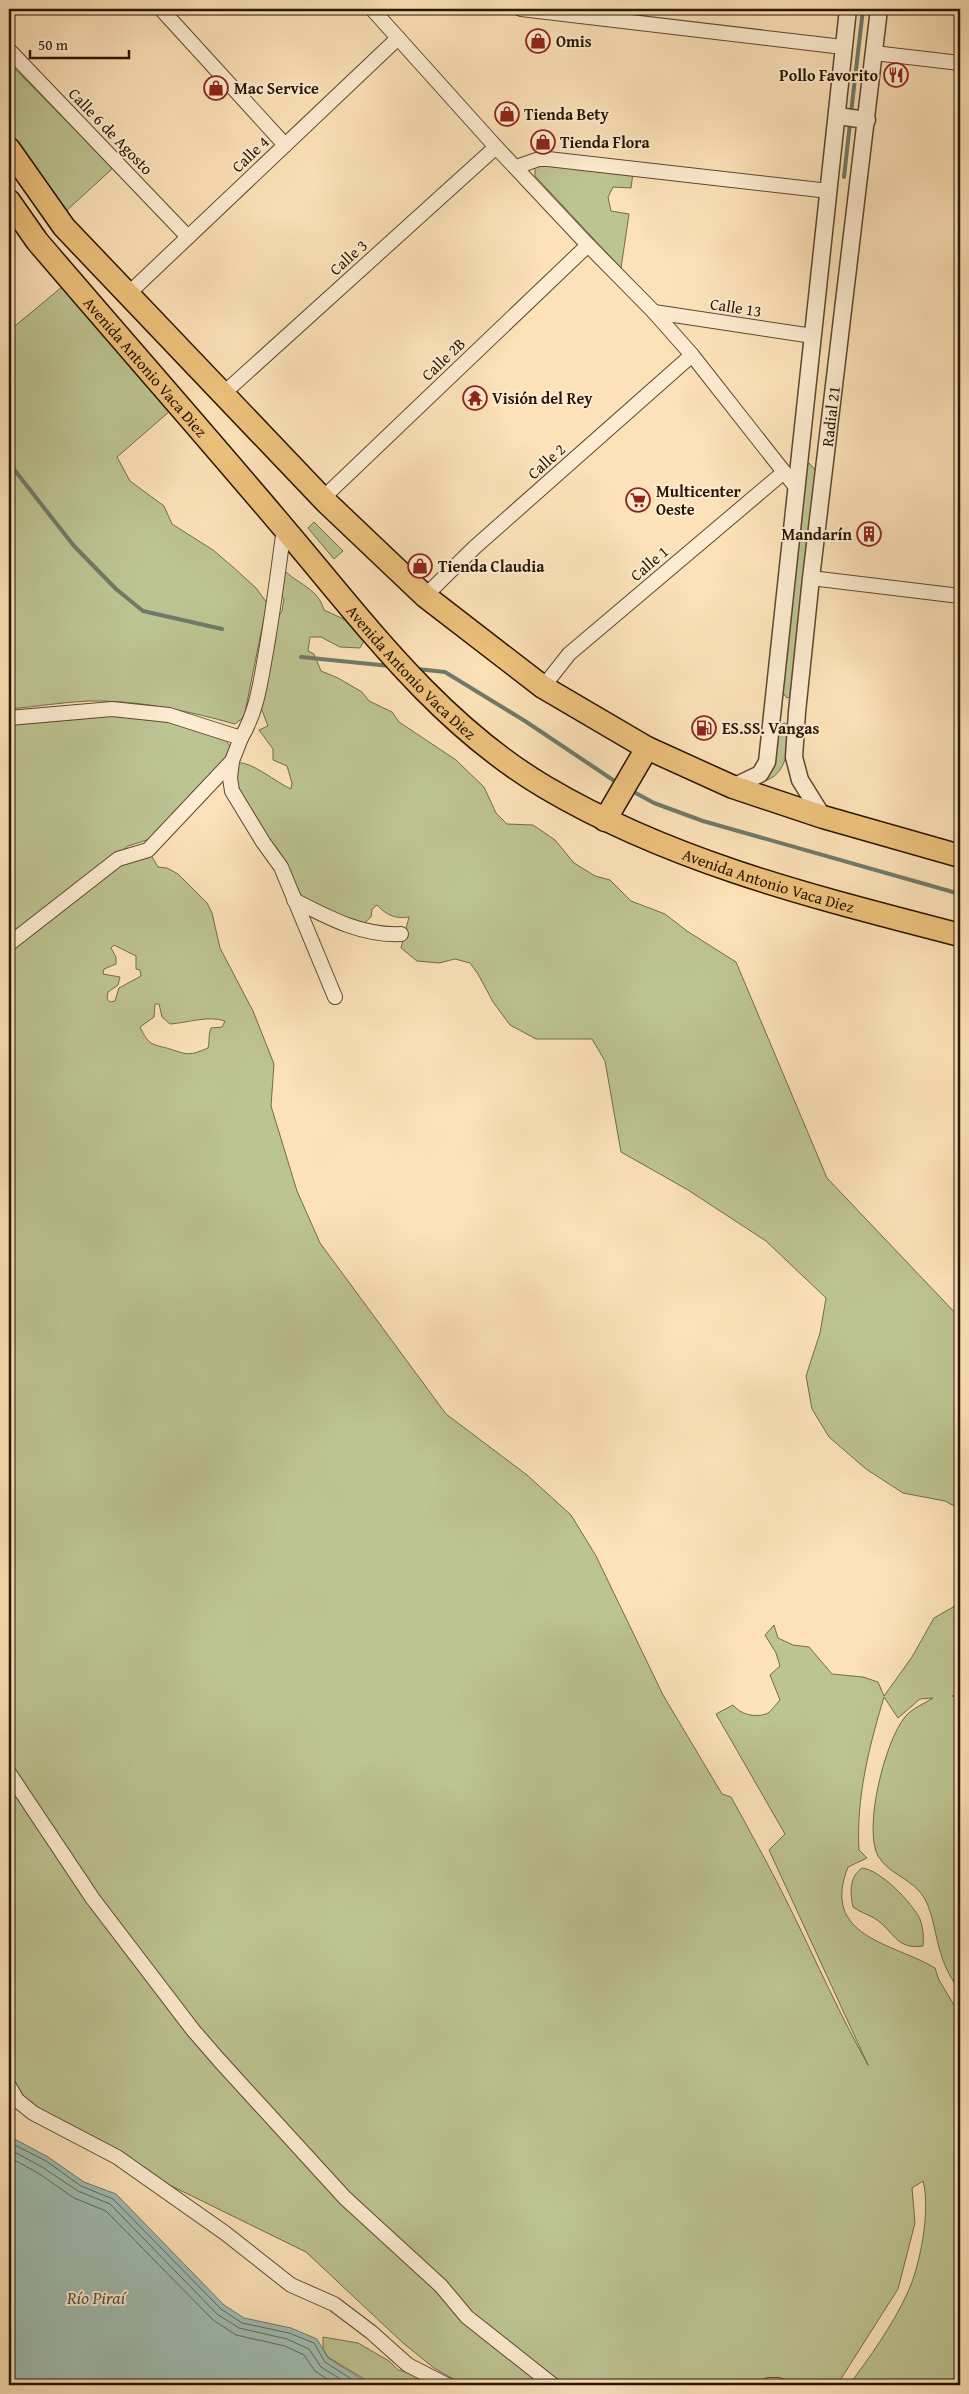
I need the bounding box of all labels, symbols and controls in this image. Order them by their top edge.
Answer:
scale bar [30,28,129,60]
shop icon: Omis [525,28,551,54]
place label: Omis [556,29,592,53]
text: 50 m [38,34,69,55]
restaurant icon: Pollo Favorito [883,62,909,88]
place label: Pollo Favorito [779,63,878,87]
shop icon: Mac Service [203,75,229,101]
place label: Mac Service [234,76,319,100]
street label: Calle 6 de Agosto [63,82,159,180]
shop icon: Tienda Bety [494,101,520,127]
place label: Tienda Bety [524,102,609,126]
shop icon: Tienda Flora [530,129,556,155]
street label: Calle 4 [226,130,274,178]
place label: Tienda Flora [560,130,651,154]
street label: Calle 3 [324,233,372,281]
street label: Avenida Antonio Vaca Diez [78,291,213,442]
street label: Calle 13 [709,291,763,323]
street label: Calle 2B [416,332,470,386]
temple icon: Visión del Rey [462,385,488,411]
street label: Radial 21 [815,385,846,448]
place label: Visión del Rey [492,386,593,410]
street label: Calle 2 [522,437,570,485]
place label: Multicenter Oeste [656,479,742,521]
supermarket icon: Multicenter Oeste [625,487,651,513]
building icon: Mandarín [856,521,882,547]
place label: Mandarín [781,522,853,546]
street label: Calle 1 [625,540,673,586]
shop icon: Tienda Claudia [407,553,433,579]
place label: Tienda Claudia [438,554,545,578]
street label: Avenida Antonio Vaca Diez [341,599,482,745]
fuel station icon: ES.SS. Vangas [691,715,717,741]
place label: ES.SS. Vangas [722,716,819,740]
street label: Avenida Antonio Vaca Diez [679,842,857,919]
water label: Río Piraí [66,2284,127,2311]

